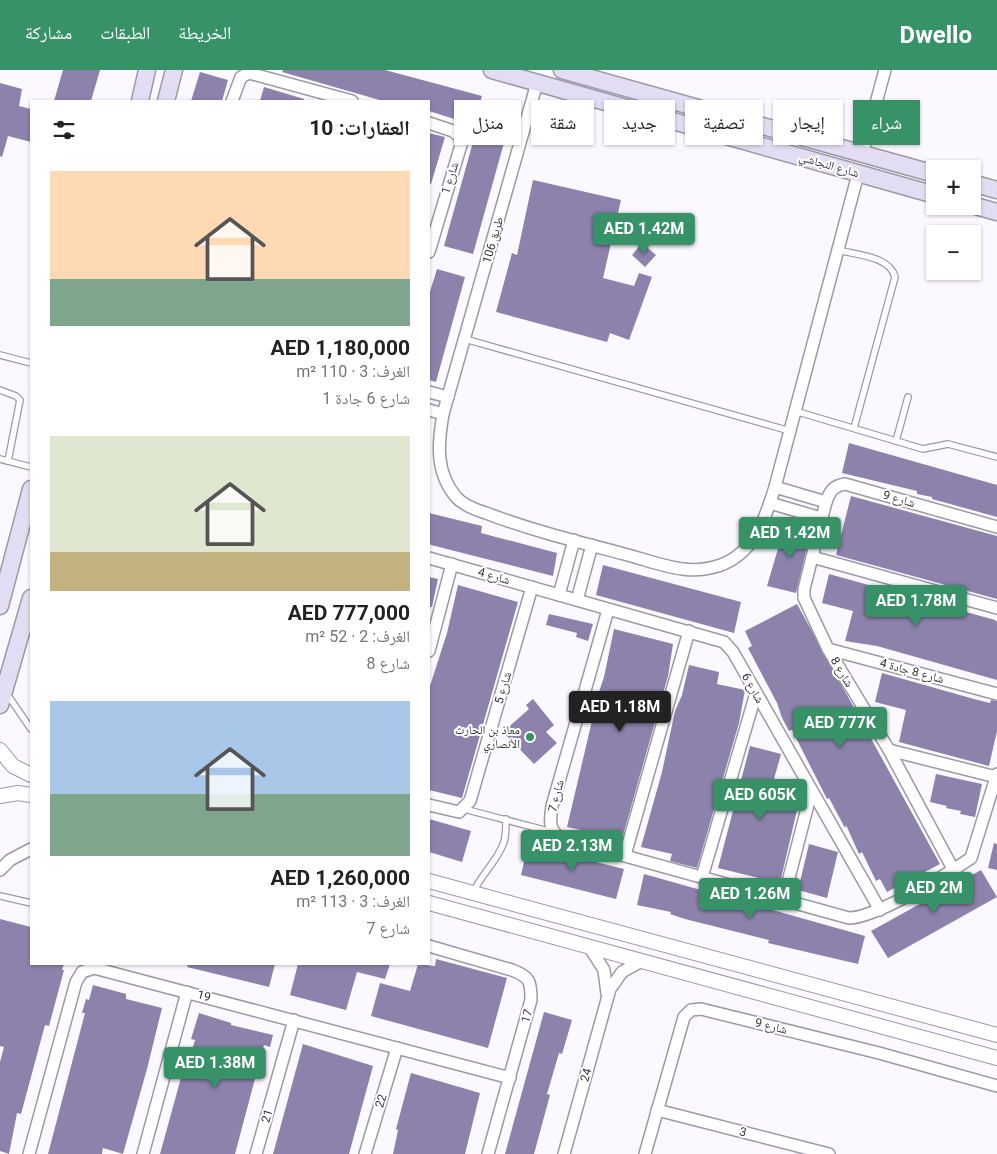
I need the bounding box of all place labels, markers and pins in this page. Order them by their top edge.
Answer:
pin: AED 1.42M [587,212,701,255]
pin: AED 1.42M [733,516,847,559]
pin: AED 1.78M [859,584,973,627]
pin: AED 1.18M [563,690,677,733]
pin: AED 777K [788,706,892,749]
place label: معاذ بن الحارث الأنصاري [455,723,520,754]
marker: معاذ بن الحارث الأنصاري [524,731,536,743]
pin: AED 605K [708,778,812,821]
pin: AED 2.13M [515,830,629,872]
pin: AED 2M [893,872,975,914]
pin: AED 1.26M [693,878,807,920]
pin: AED 1.38M [158,1046,272,1089]

